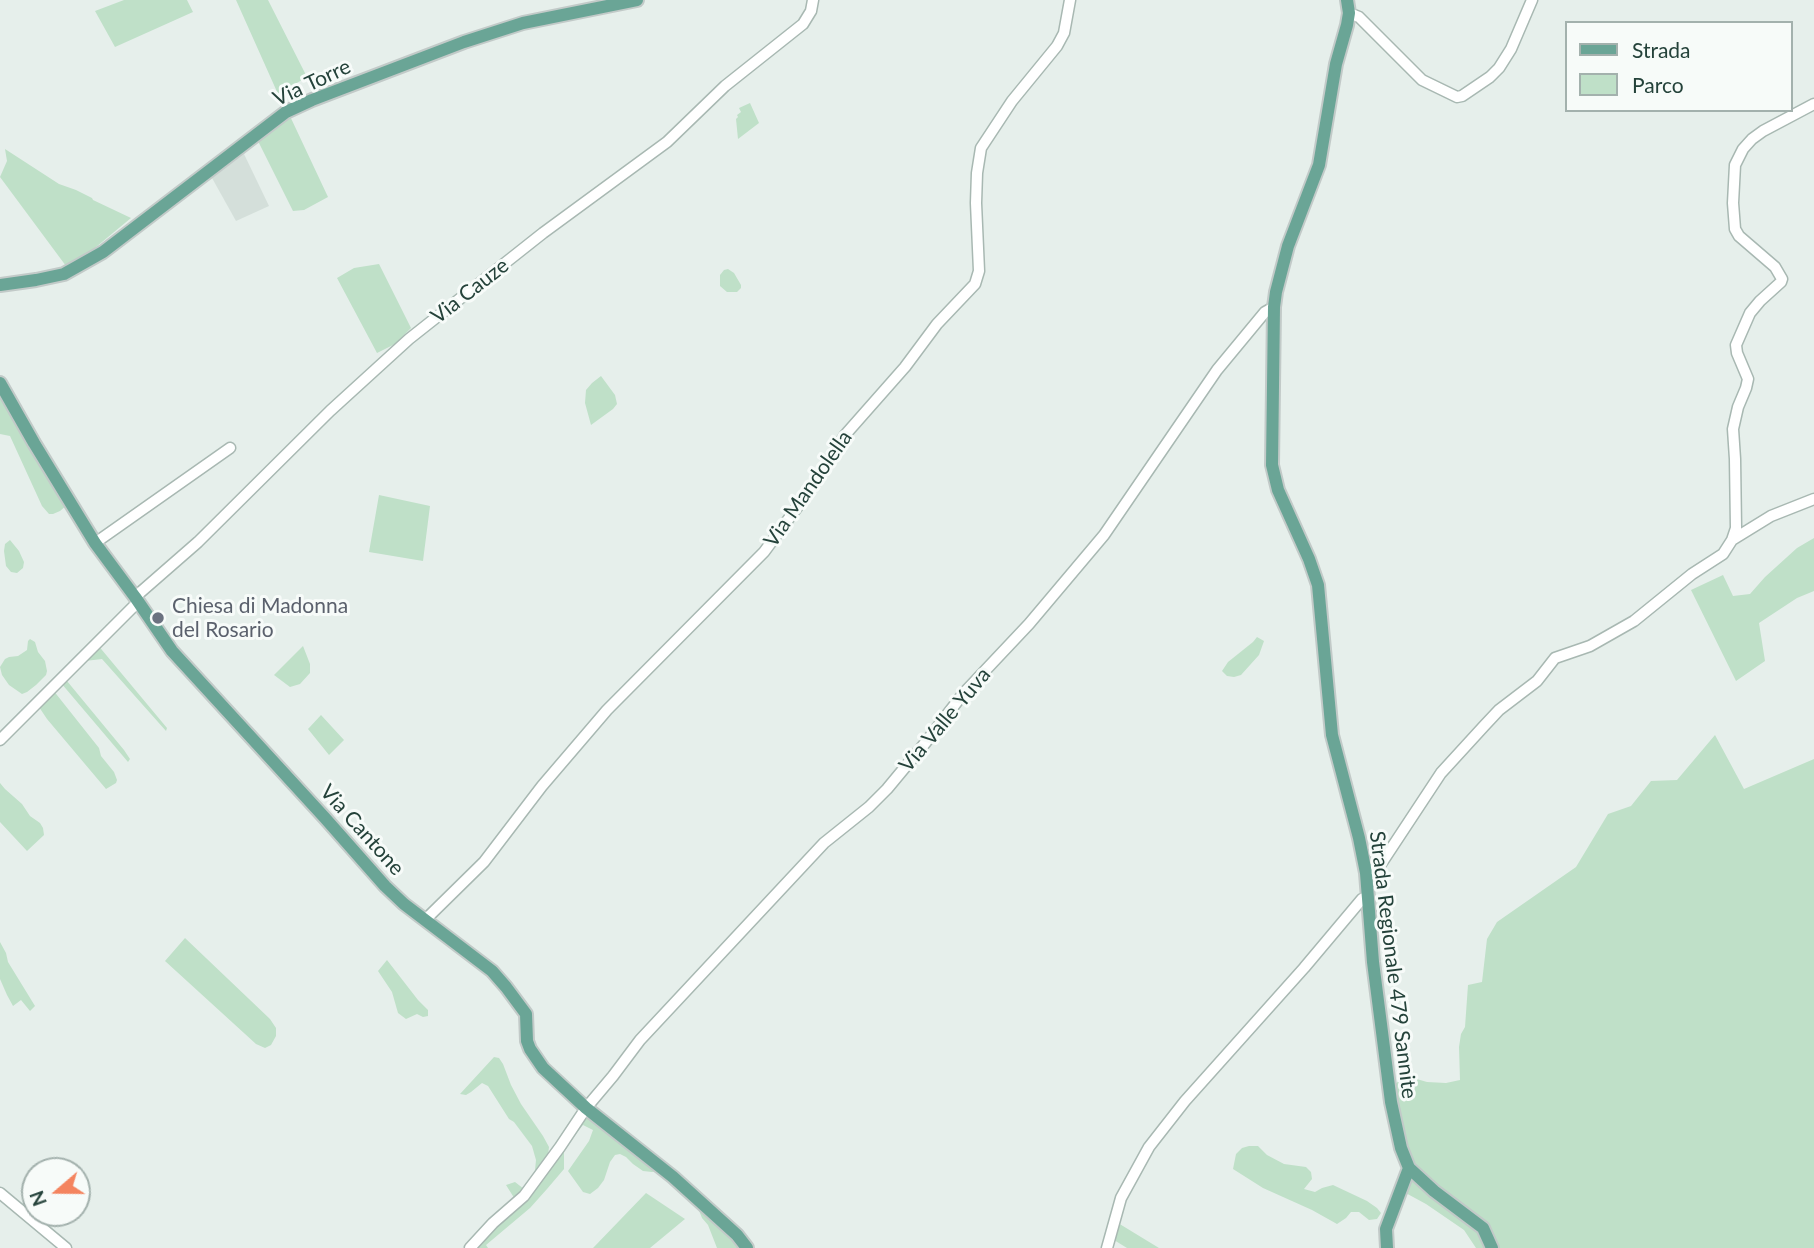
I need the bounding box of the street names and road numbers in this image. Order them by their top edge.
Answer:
street label: Via Torre [269,54,355,112]
street label: Via Cauze [426,253,514,329]
street label: Via Mandolella [759,426,857,552]
street label: Via Valle Yuva [894,663,996,777]
street label: Via Cantone [315,779,409,881]
street label: Strada Regionale 479 Sannite [1364,830,1422,1100]

